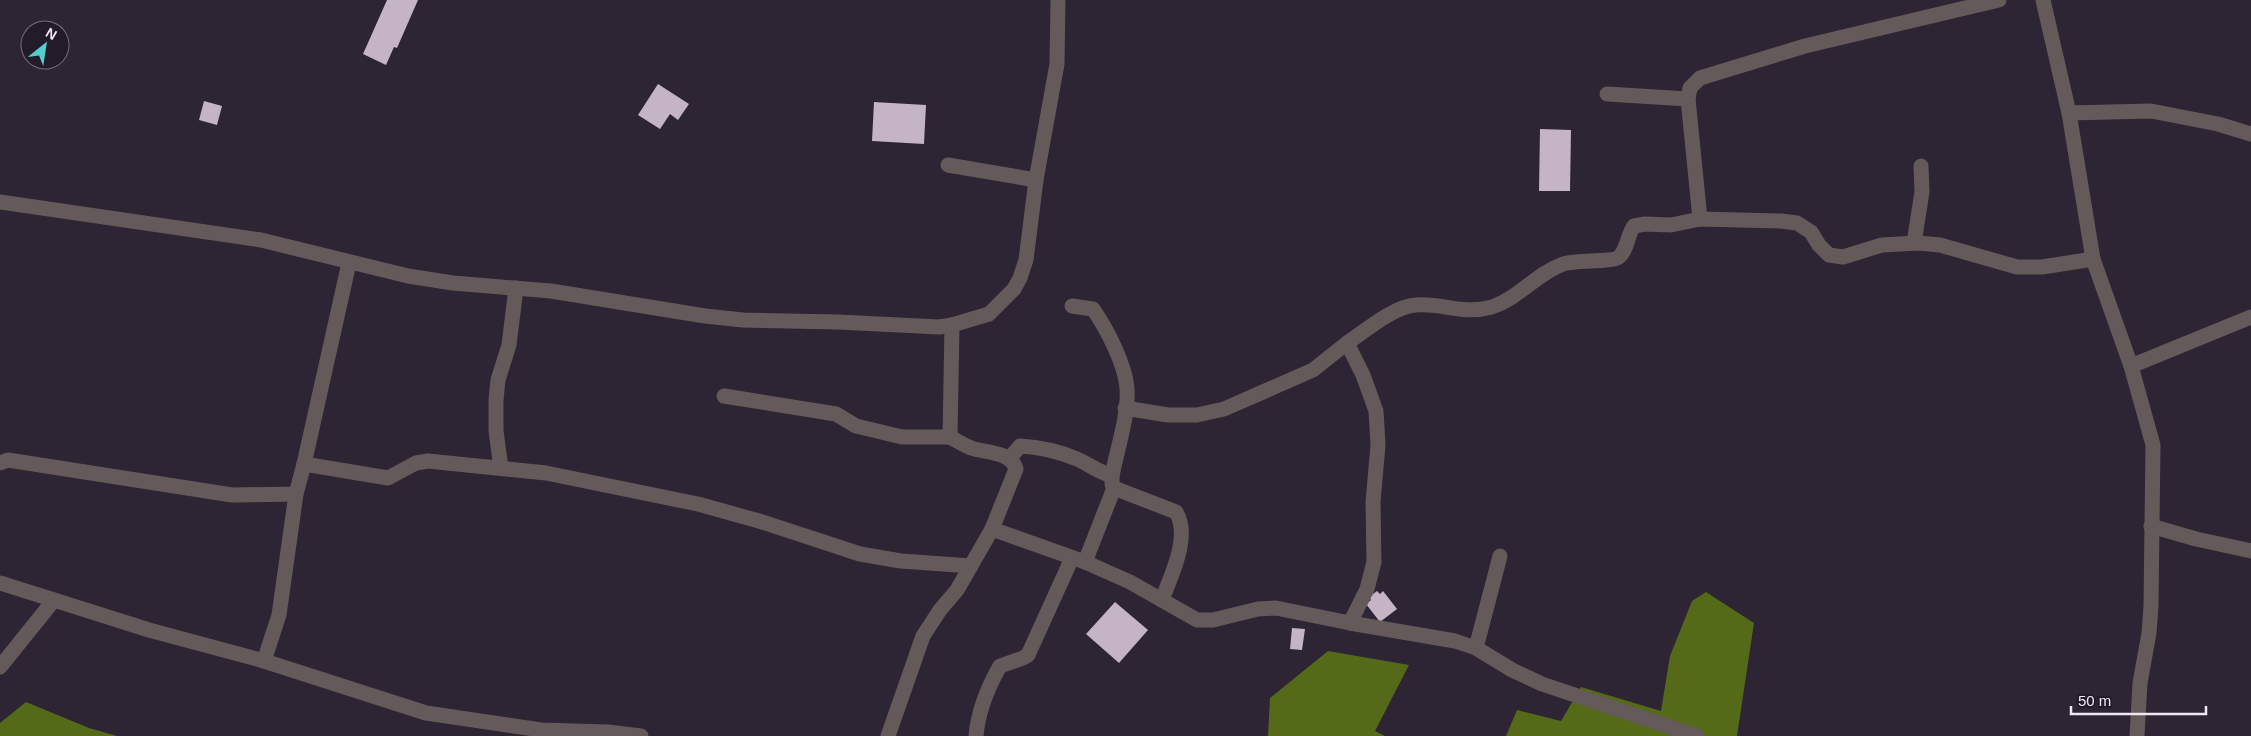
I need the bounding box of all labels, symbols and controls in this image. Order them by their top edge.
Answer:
north arrow [20,20,70,70]
text: N [43,24,60,43]
scale bar [2071,684,2206,716]
text: 50 m [2078,692,2111,709]

